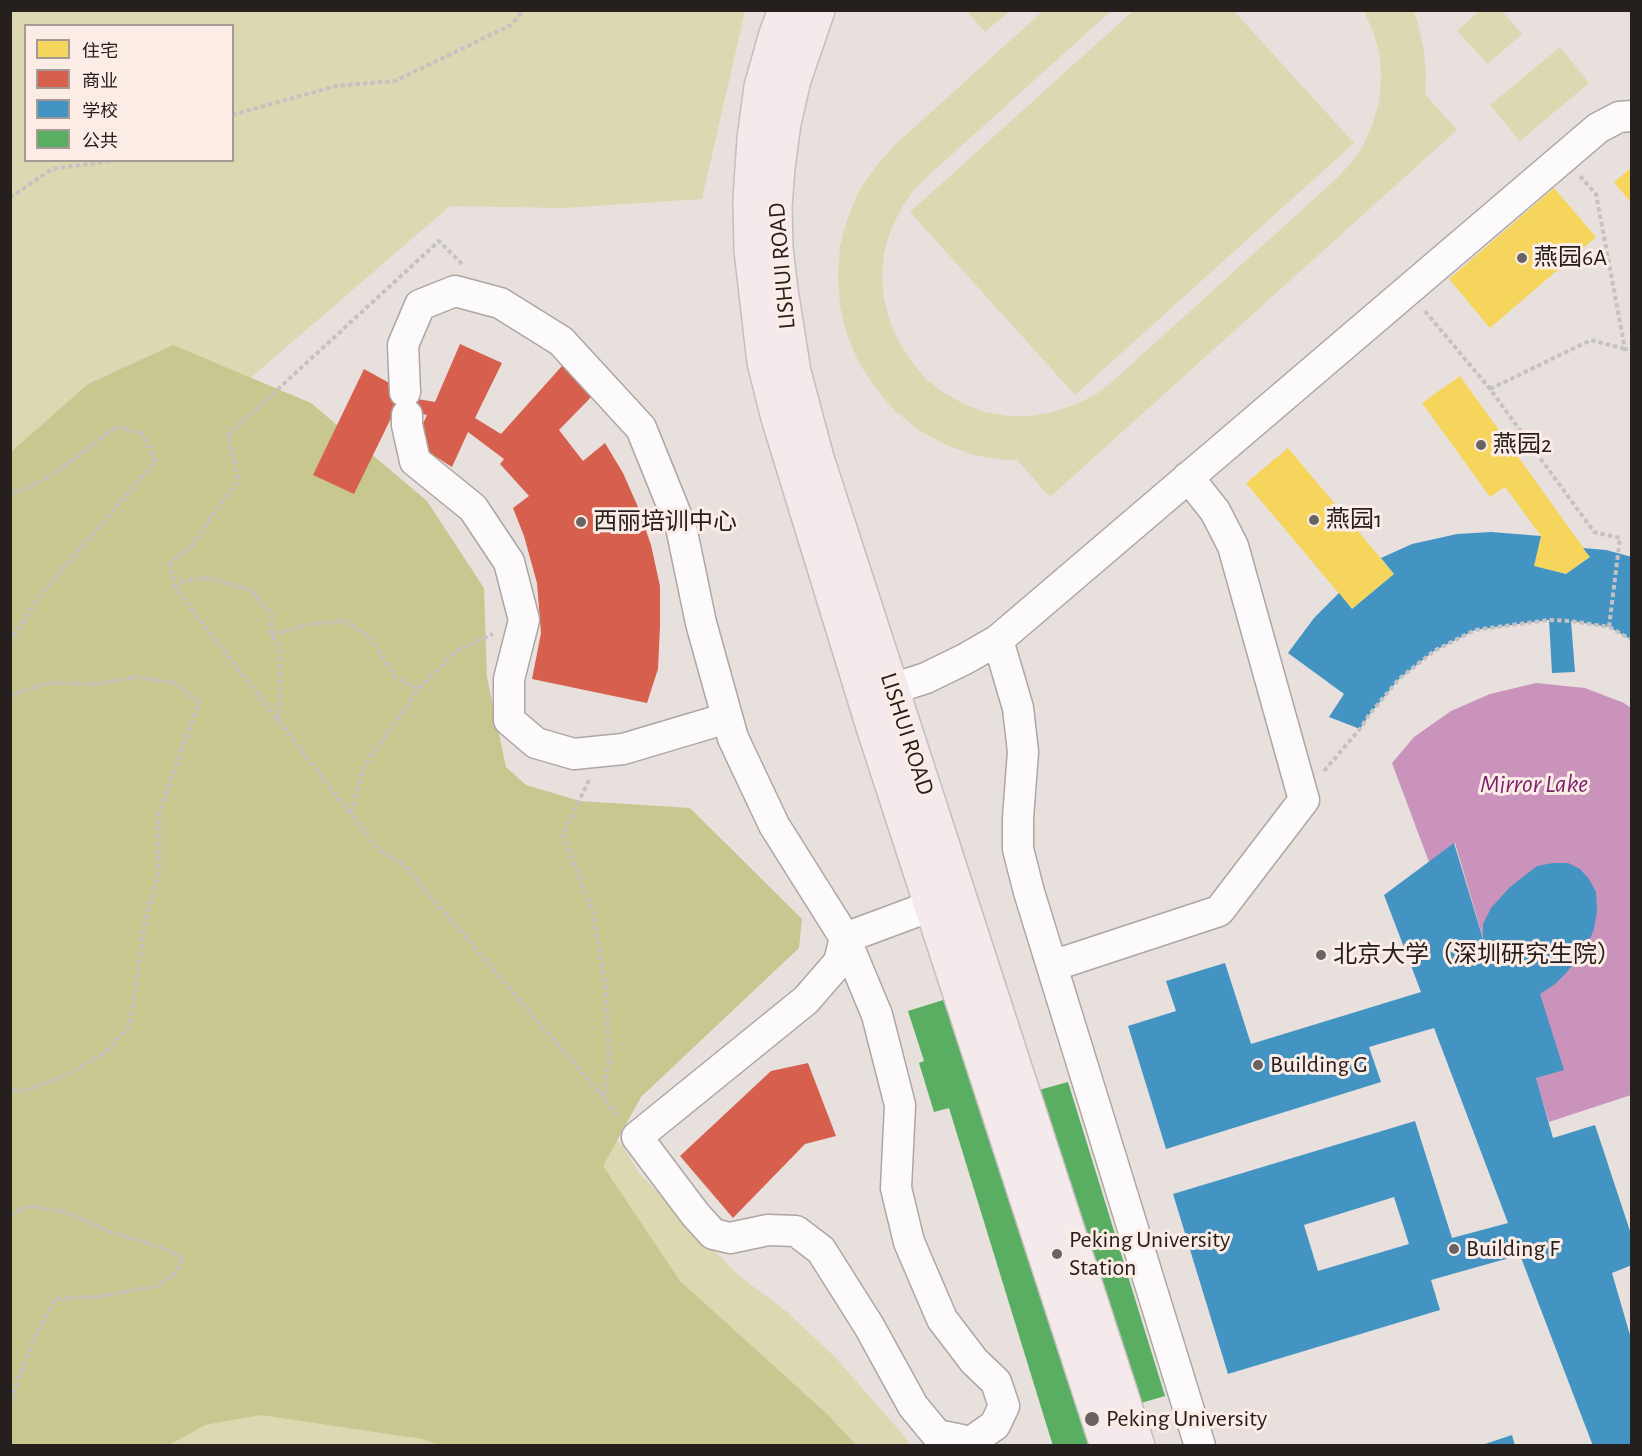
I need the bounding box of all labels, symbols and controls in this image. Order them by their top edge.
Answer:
legend [24,24,234,162]
text: 住宅 [82,43,118,61]
text: 商业 [82,73,118,91]
text: 学校 [82,103,118,121]
text: 公共 [82,133,118,151]
street label: LISHUI ROAD [762,202,802,330]
place label: 燕园6A [1534,244,1607,272]
marker: 燕园6A [1515,251,1529,265]
place label: 燕园2 [1493,431,1552,459]
marker: 燕园2 [1474,438,1488,452]
place label: 燕园1 [1326,506,1382,534]
place label: 西丽培训中心 [593,508,737,536]
marker: 燕园1 [1307,513,1321,527]
marker: 西丽培训中心 [574,515,588,529]
street label: LISHUI ROAD [874,669,940,799]
water label: Mirror Lake [1480,768,1588,800]
place label: 北京大学（深圳研究生院） [1333,941,1621,969]
marker: 北京大学（深圳研究生院） [1314,948,1328,962]
place label: Building G [1270,1051,1368,1079]
marker: Building G [1251,1058,1265,1072]
place label: Peking University Station [1069,1226,1230,1282]
place label: Building F [1466,1235,1560,1263]
marker: Building F [1447,1242,1461,1256]
marker: Peking University Station [1050,1247,1064,1261]
place label: Peking University [1106,1405,1267,1433]
marker: Peking University [1083,1410,1101,1428]

